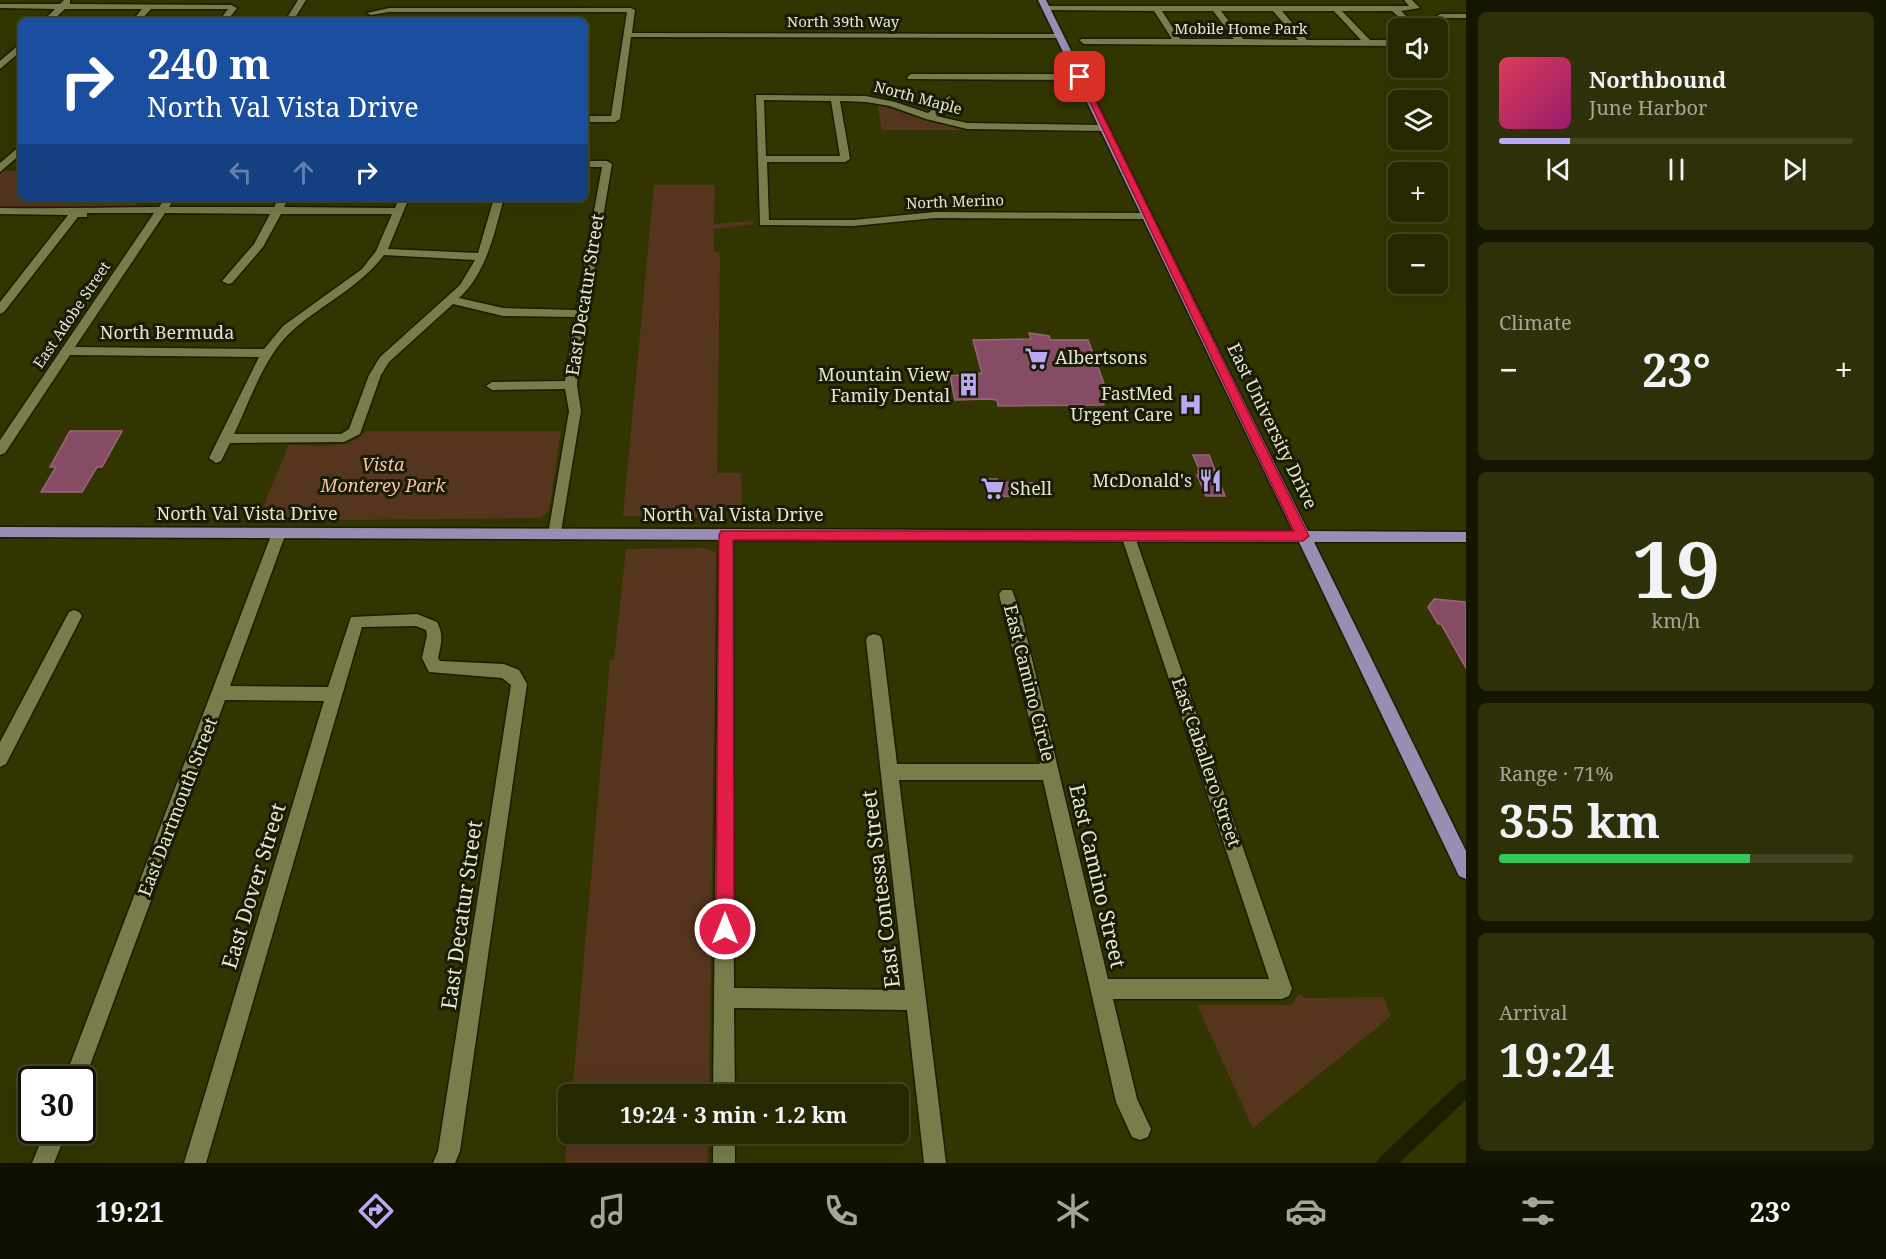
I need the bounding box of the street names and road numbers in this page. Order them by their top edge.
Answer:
street label: North 39th Way [787,11,900,31]
street label: Mobile Home Park [1174,18,1308,38]
street label: North Maple [872,76,964,118]
street label: North Merino [906,189,1004,213]
street label: East Decatur Street [559,212,609,377]
street label: East Adobe Street [28,257,114,372]
street label: North Bermuda [100,320,234,344]
street label: East University Drive [1222,339,1324,512]
street label: North Val Vista Drive [156,501,338,525]
street label: North Val Vista Drive [642,502,824,526]
street label: East Camino Circle [999,602,1061,764]
street label: East Caballero Street [1167,674,1247,849]
street label: East Dartmouth Street [132,714,222,900]
street label: East Camino Street [1063,781,1133,971]
street label: East Contessa Street [854,789,906,990]
street label: East Dover Street [215,799,292,972]
street label: East Decatur Street [434,819,488,1011]

